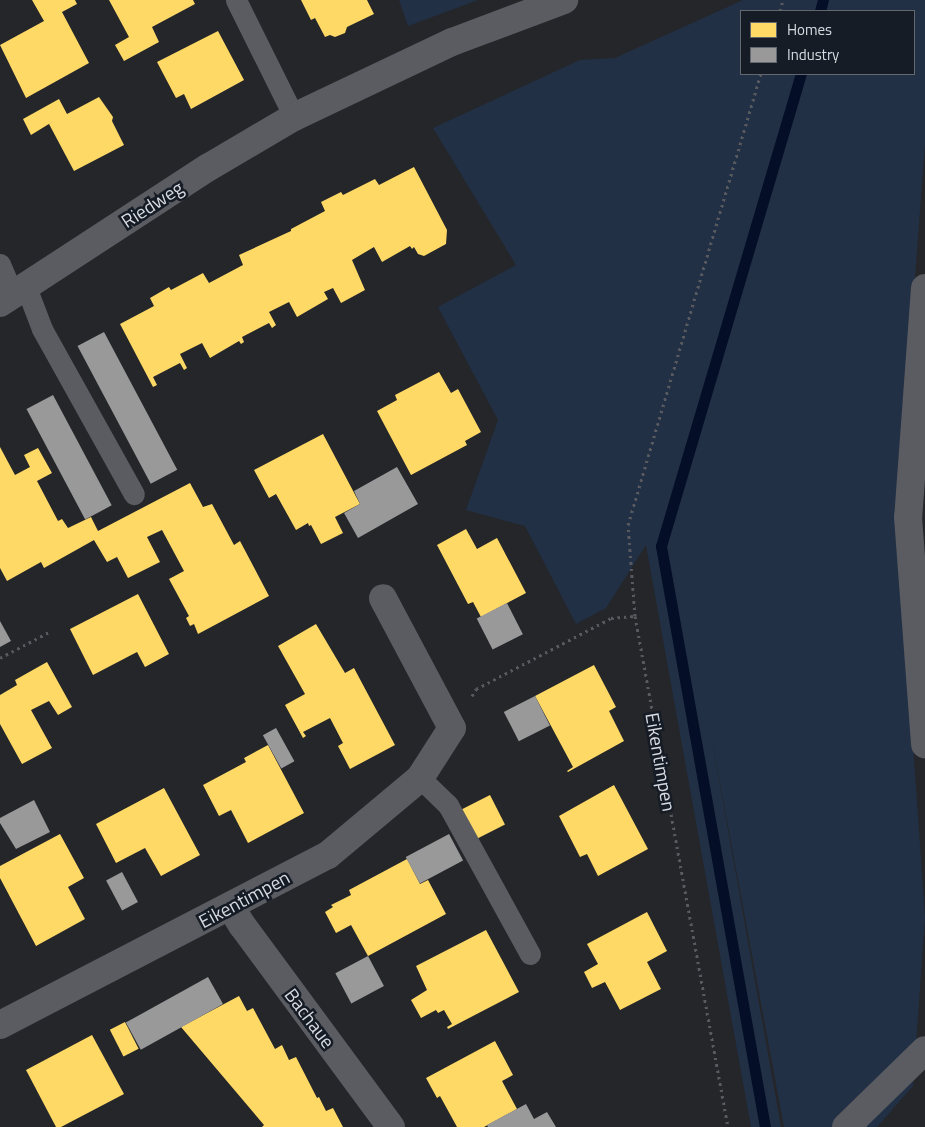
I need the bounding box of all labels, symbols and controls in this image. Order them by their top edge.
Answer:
legend [740,10,915,75]
text: Homes [787,18,832,41]
text: Industry [787,43,839,66]
street label: Riedweg [117,176,187,232]
street label: Eikentimpen [641,711,681,813]
street label: Eikentimpen [195,866,293,932]
street label: Bachaue [280,984,340,1052]

